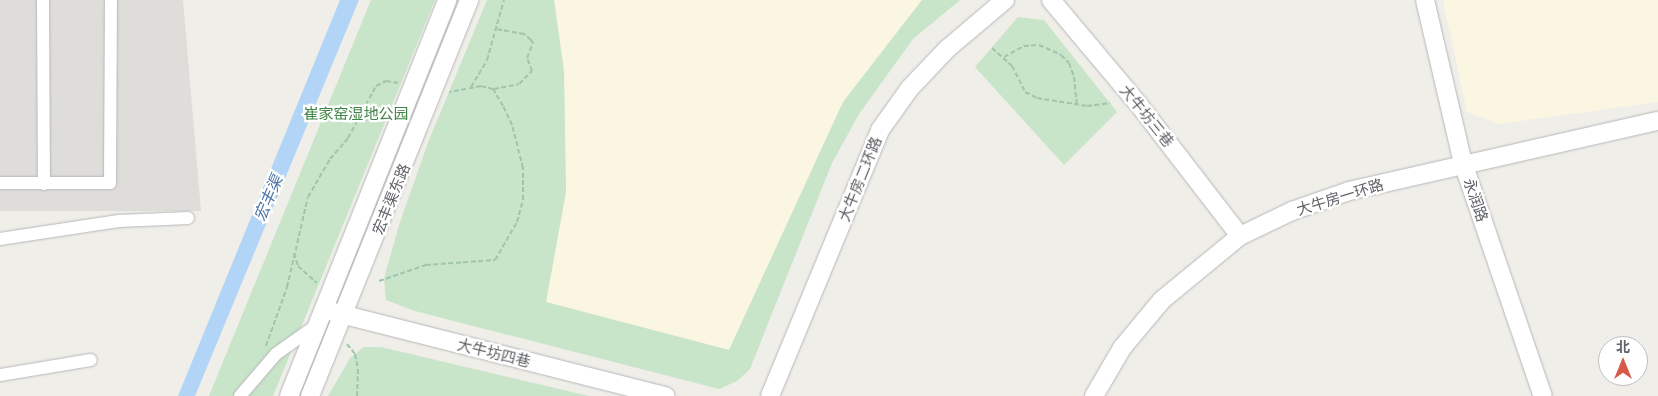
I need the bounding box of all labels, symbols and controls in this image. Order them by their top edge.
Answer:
street label: 大牛坊三巷 [1116,81,1178,151]
park label: 崔家窑湿地公园 [304,105,408,123]
street label: 大牛房二环路 [835,134,885,224]
street label: 宏丰渠东路 [369,161,413,237]
water label: 宏丰渠 [250,172,286,224]
street label: 大牛房一环路 [1294,175,1386,219]
street label: 永润路 [1460,176,1492,224]
street label: 大牛坊四巷 [455,335,533,371]
north arrow [1598,336,1648,386]
text: 北 [1616,338,1630,356]

